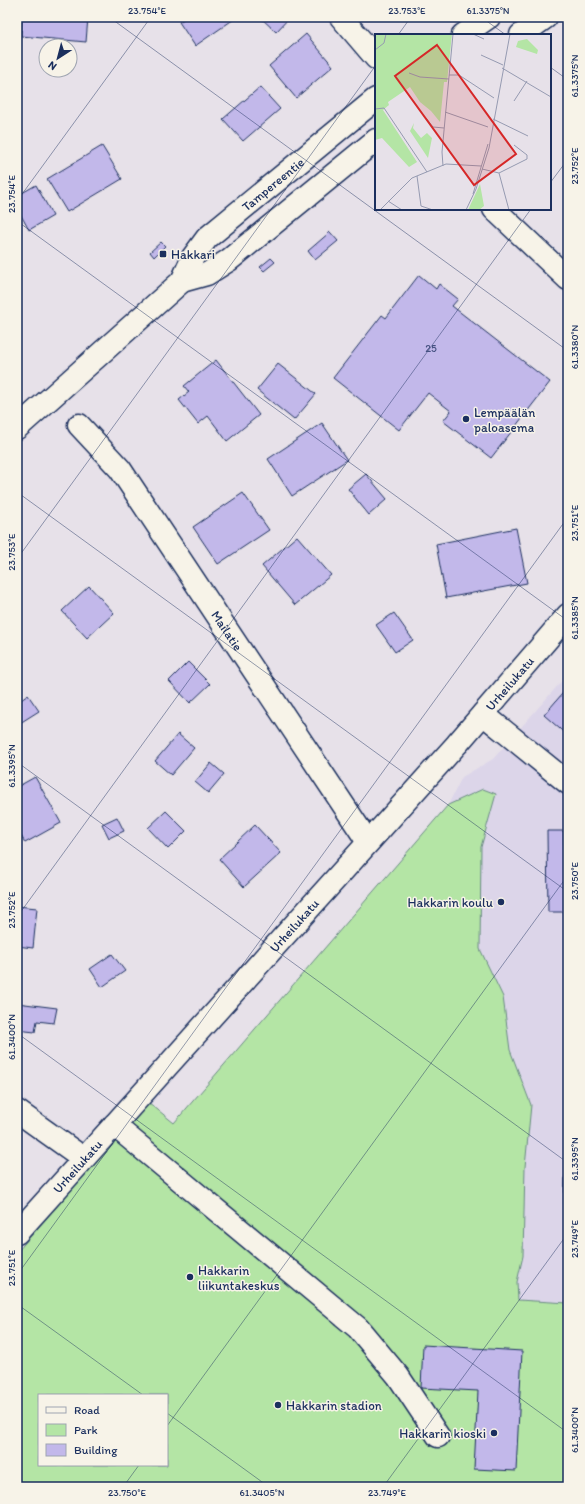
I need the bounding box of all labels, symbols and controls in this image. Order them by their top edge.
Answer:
text: 23.754°E [128,4,166,17]
text: 23.753°E [388,4,426,17]
text: 61.3375°N [466,4,510,17]
inset map [375,34,551,210]
north arrow [38,38,78,78]
text: 61.3375°N [568,54,581,98]
text: N [46,58,59,73]
text: 23.752°E [568,147,581,185]
street label: Tampereentie [239,155,307,214]
text: 23.754°E [5,175,18,213]
place label: Hakkari [171,247,215,262]
marker: Hakkari [158,249,168,259]
text: 61.3380°N [568,324,581,369]
house number: 25 [425,342,437,355]
place label: Lempäälän paloasema [474,405,536,435]
marker: Lempäälän paloasema [461,414,471,424]
text: 23.751°E [568,504,581,541]
text: 23.753°E [5,533,18,571]
text: 61.3385°N [568,596,581,640]
street label: Mailatie [208,608,246,654]
street label: Urheilukatu [482,653,537,714]
text: 61.3395°N [5,744,18,788]
text: 23.750°E [568,862,581,900]
text: 23.752°E [5,891,18,929]
place label: Hakkarin koulu [407,895,493,910]
street label: Urheilukatu [267,896,322,955]
marker: Hakkarin koulu [496,897,506,907]
text: 61.3400°N [5,1014,18,1060]
street label: Urheilukatu [50,1137,105,1196]
text: 61.3395°N [568,1137,581,1181]
text: 23.749°E [568,1220,581,1258]
text: 23.751°E [5,1249,18,1286]
place label: Hakkarin liikuntakeskus [198,1263,280,1293]
marker: Hakkarin liikuntakeskus [185,1272,195,1282]
legend [38,1394,168,1466]
place label: Hakkarin stadion [286,1398,382,1413]
marker: Hakkarin stadion [273,1400,283,1410]
text: Road [74,1403,100,1417]
text: 61.3400°N [568,1407,581,1453]
text: Park [74,1423,98,1437]
place label: Hakkarin kioski [399,1426,486,1441]
marker: Hakkarin kioski [489,1428,499,1438]
text: Building [74,1443,118,1457]
text: 23.750°E [108,1486,146,1499]
text: 61.3405°N [240,1486,285,1499]
text: 23.749°E [368,1486,406,1499]

